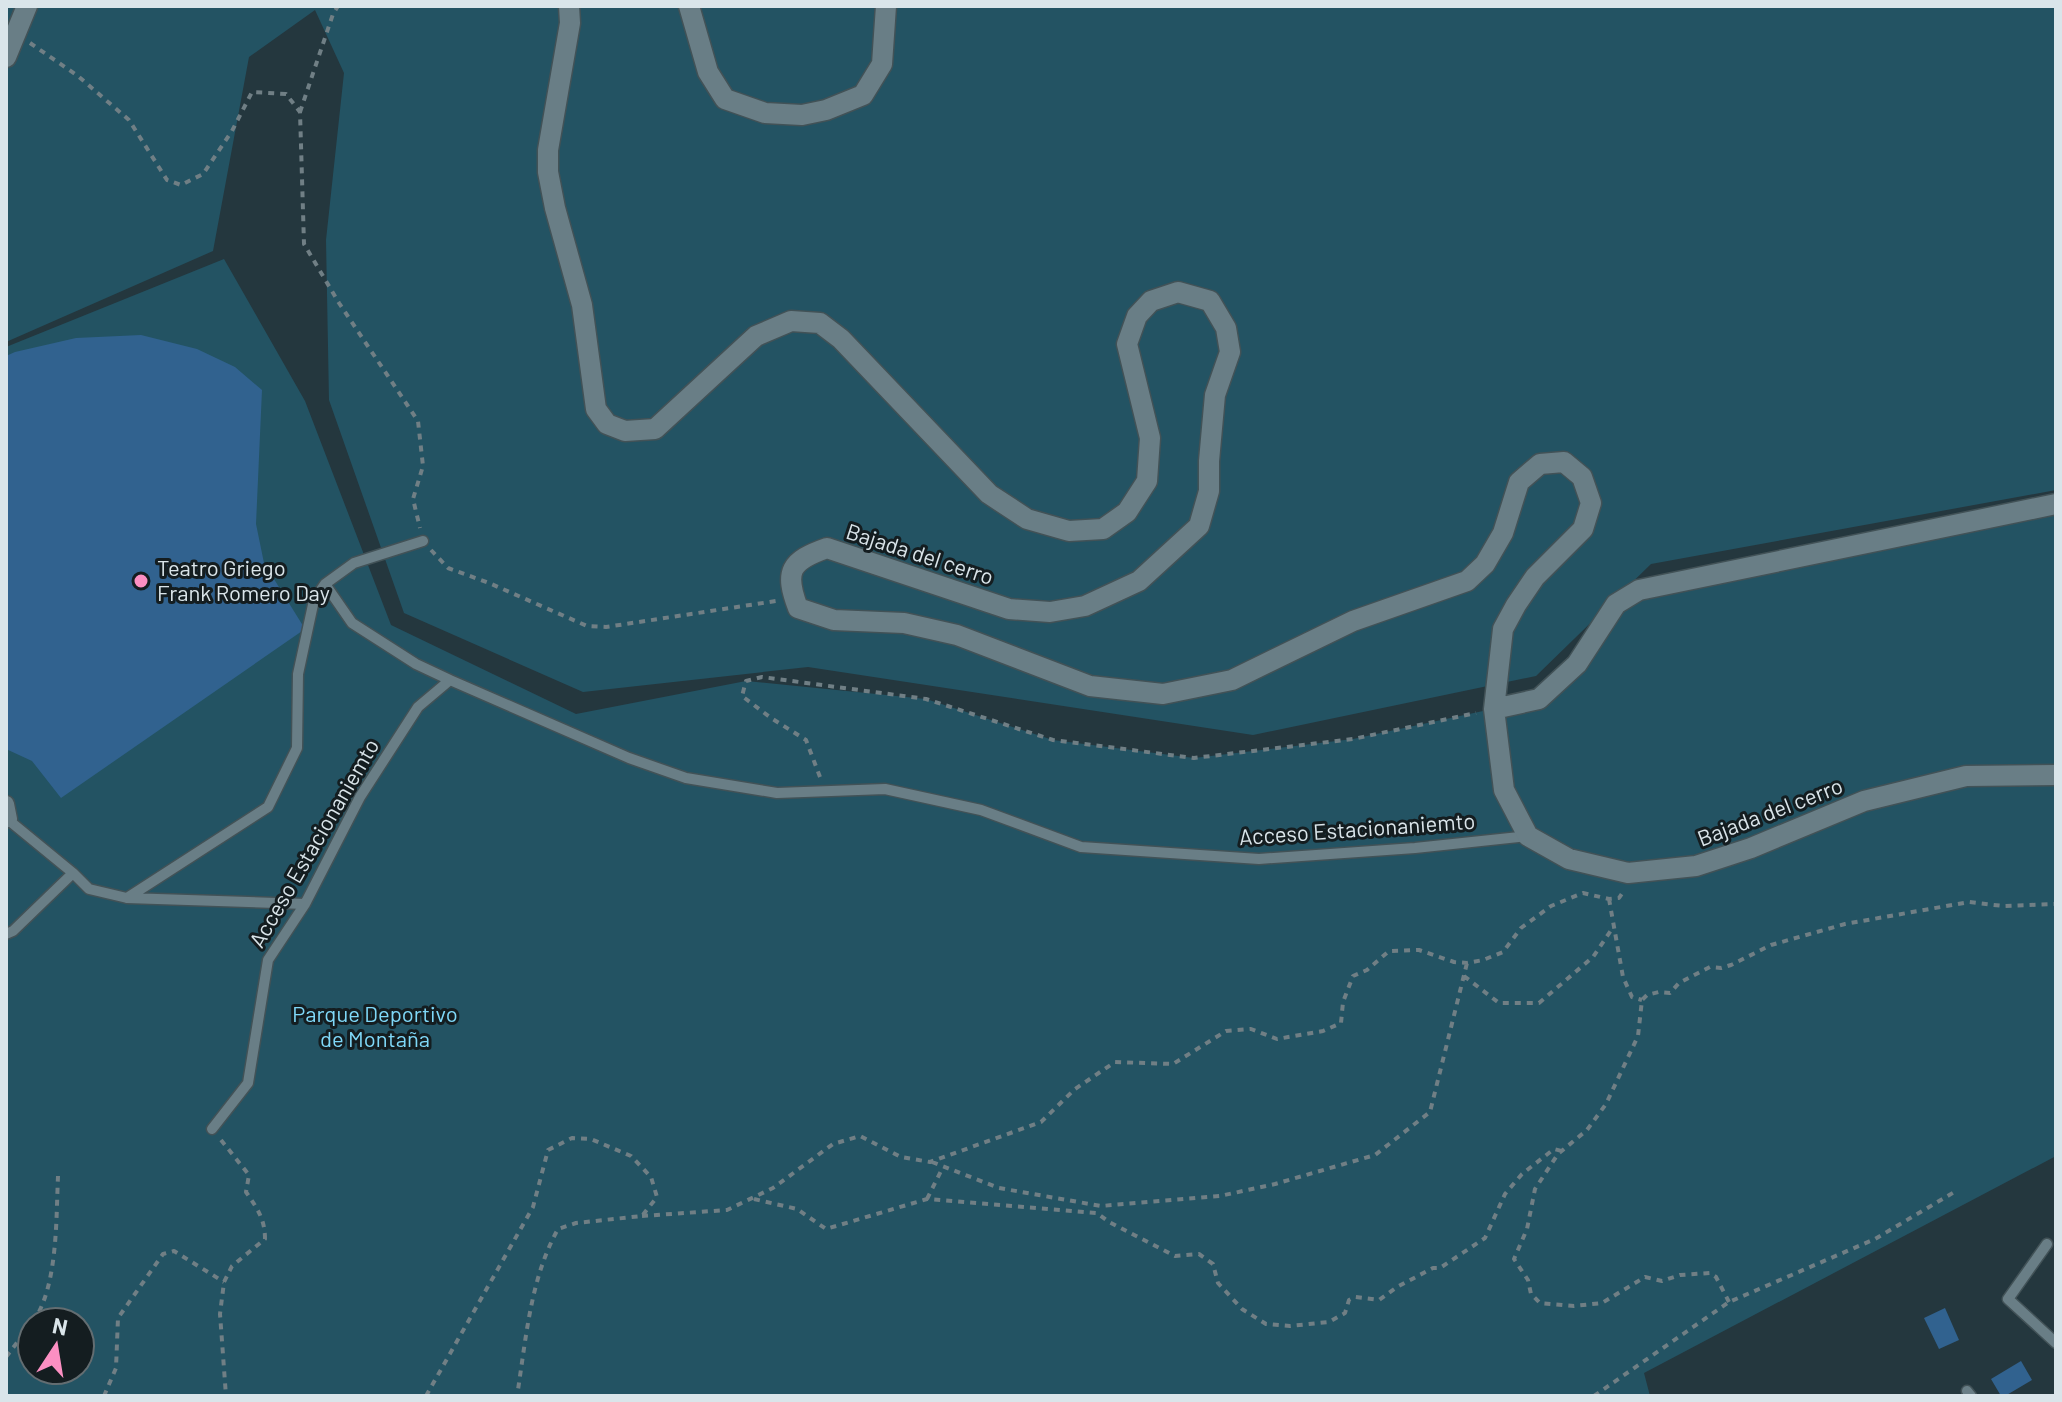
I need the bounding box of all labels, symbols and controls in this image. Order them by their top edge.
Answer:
street label: Bajada del cerro [843,517,997,589]
place label: Teatro Griego Frank Romero Day [157,554,330,605]
marker: Teatro Griego Frank Romero Day [132,572,150,590]
street label: Acceso Estacionaniemto [243,734,384,951]
street label: Bajada del cerro [1693,771,1846,851]
street label: Acceso Estacionaniemto [1238,807,1476,849]
park label: Parque Deportivo de Montaña [292,1000,458,1051]
north arrow [16,1306,96,1386]
text: N [51,1311,70,1340]

